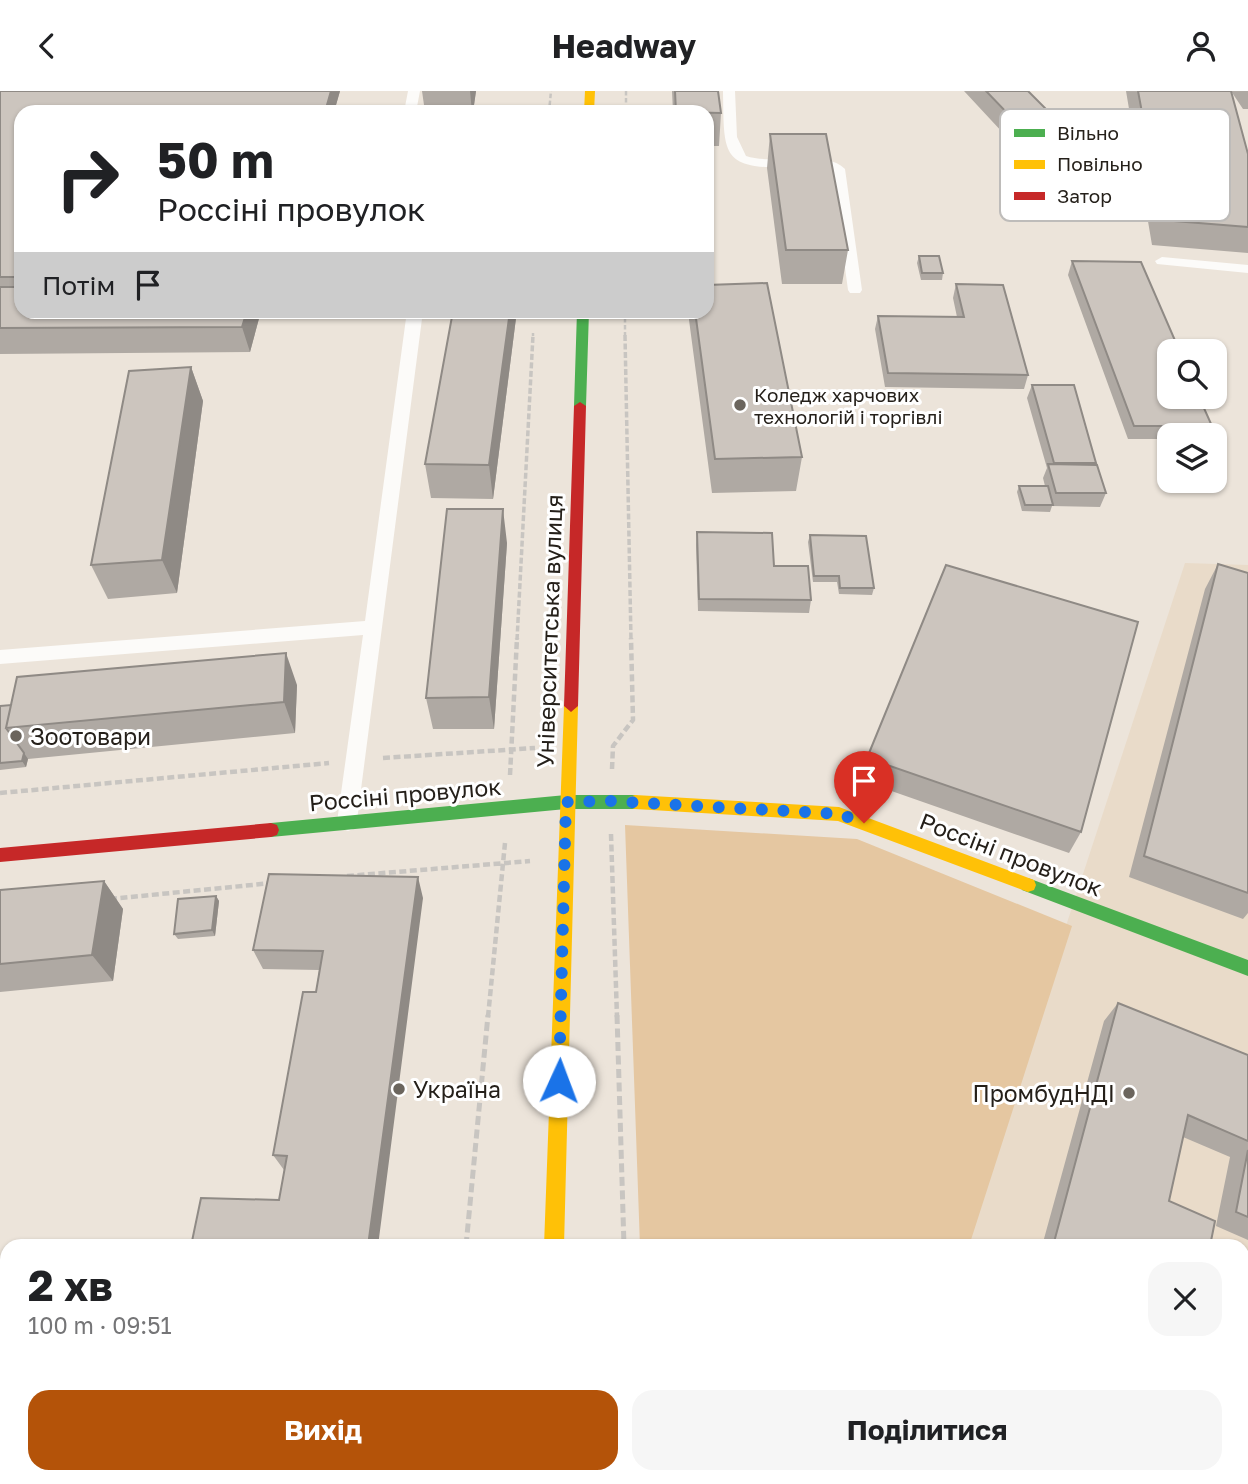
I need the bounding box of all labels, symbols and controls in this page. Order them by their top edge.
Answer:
icon: back [28,27,66,65]
text: Headway [552,27,696,65]
icon: person [1182,27,1220,65]
legend [1000,109,1230,221]
text: Вільно [1057,121,1119,144]
text: 50 m [157,130,274,189]
icon: right [42,133,133,224]
text: Повільно [1057,152,1143,175]
text: Затор [1057,184,1112,207]
text: Россіні провулок [157,190,426,228]
icon: arrive [129,266,167,304]
text: Потім [42,270,115,301]
map controls [1157,339,1227,493]
button: search [1157,339,1227,409]
place label: Коледж харчових технологій і торгівлі [754,383,943,428]
marker: Коледж харчових технологій і торгівлі [732,397,748,413]
button: layers [1157,423,1227,493]
street label: Університетська вулиця [530,494,568,768]
place label: Зоотовари [30,722,151,750]
marker: Зоотовари [8,728,24,744]
pin [834,751,894,823]
icon: arrive [845,762,883,800]
street label: Россіні провулок [308,772,502,816]
street label: Россіні провулок [916,806,1106,902]
position arrow [522,1044,596,1118]
place label: Україна [413,1075,501,1103]
place label: ПромбудНДІ [972,1079,1115,1107]
marker: Україна [391,1081,407,1097]
marker: ПромбудНДІ [1121,1085,1137,1101]
text: 2 хв [28,1260,113,1310]
button: close [1148,1262,1222,1336]
text: 100 m · 09:51 [28,1311,172,1339]
button: Вихід [28,1390,618,1470]
button: Поділитися [632,1390,1222,1470]

